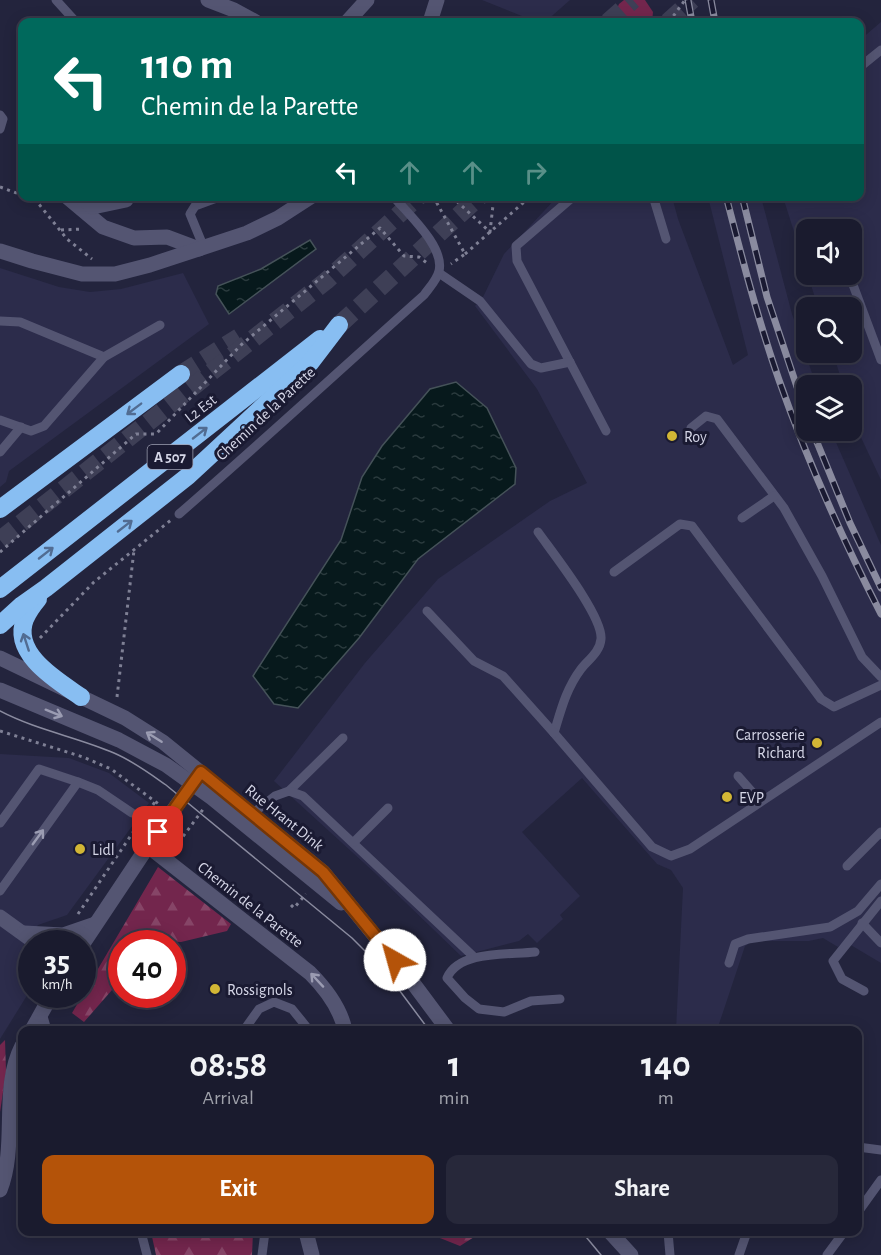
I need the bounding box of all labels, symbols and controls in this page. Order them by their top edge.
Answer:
icon: left [42,42,120,120]
text: 110 m [141,44,233,86]
text: Chemin de la Parette [141,93,359,120]
icon: left [330,156,363,189]
icon: ahead [393,156,426,189]
icon: ahead [456,156,489,189]
icon: right [519,156,552,189]
map controls [796,219,862,441]
button: sound [796,219,862,285]
button: search [796,297,862,363]
street label: Chemin de la Parette [213,364,318,464]
button: layers [796,375,862,441]
street label: L2 Est [182,392,219,426]
one-way arrow [127,403,143,415]
one-way arrow [192,427,208,440]
marker: Roy [665,429,679,443]
place label: Roy [684,429,707,446]
road number: A 507 [148,445,192,469]
one-way arrow [117,520,133,533]
one-way arrow [38,547,54,560]
one-way arrow [20,633,31,652]
one-way arrow [44,708,63,719]
place label: Carrosserie Richard [736,727,805,761]
one-way arrow [146,730,163,742]
marker: Carrosserie Richard [810,736,824,750]
street label: Rue Hrant Dink [242,782,327,854]
marker: EVP [720,790,734,804]
place label: EVP [739,790,764,806]
pin [132,806,183,857]
icon: arrive [141,815,174,848]
one-way arrow [32,829,45,845]
marker: Lidl [73,842,87,856]
place label: Lidl [92,842,115,858]
street label: Chemin de la Parette [195,859,306,951]
position arrow [363,928,427,992]
speed limit sign: 40 [108,930,186,1008]
text: 35 [44,947,70,977]
one-way arrow [310,973,324,988]
text: km/h [42,977,72,992]
marker: Rossignols [208,982,222,996]
place label: Rossignols [227,982,293,998]
text: 08:58 [189,1047,267,1083]
text: 1 [448,1047,461,1083]
text: 140 [641,1047,691,1083]
text: Arrival [203,1088,254,1108]
text: min [439,1088,470,1108]
text: m [658,1088,674,1108]
button: Exit [42,1155,434,1224]
button: Share [446,1155,838,1224]

